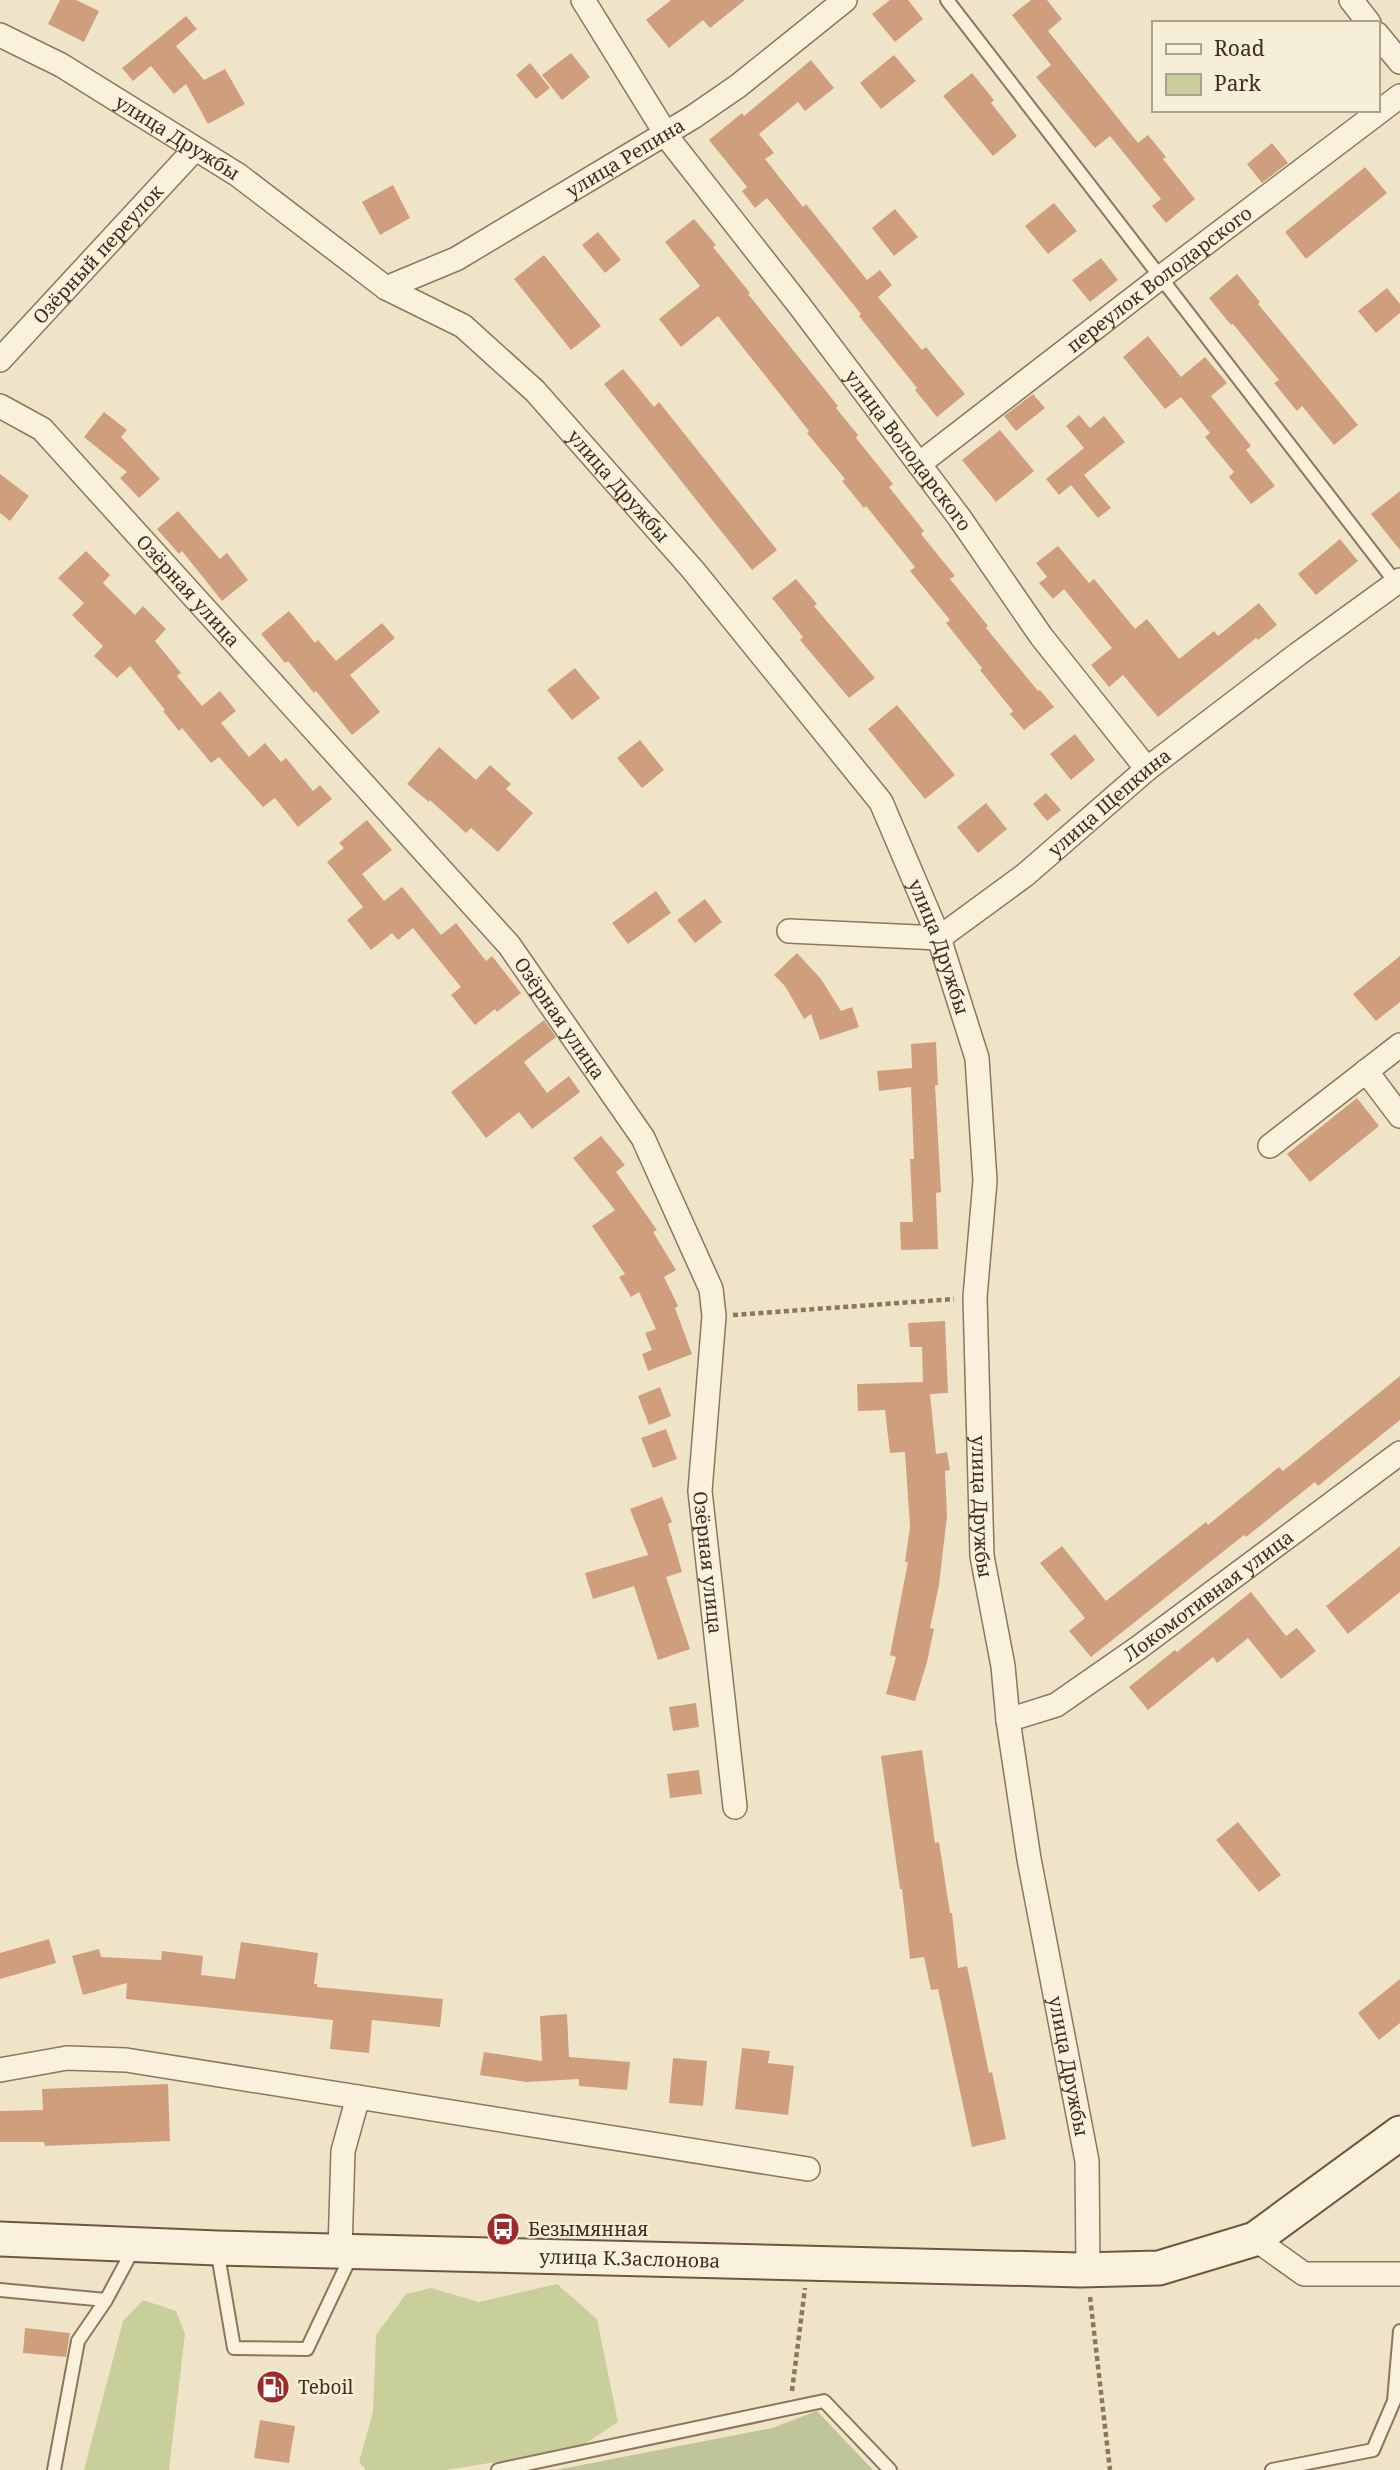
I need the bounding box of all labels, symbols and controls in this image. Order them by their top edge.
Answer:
legend [1152,21,1379,112]
text: Road [1214,34,1265,62]
text: Park [1214,69,1261,97]
street label: улица Дружбы [110,89,245,186]
street label: улица Репина [561,112,690,203]
street label: Озёрный переулок [27,178,169,330]
street label: переулок Володарского [1061,200,1257,358]
street label: улица Володарского [839,364,978,536]
street label: улица Дружбы [562,424,676,548]
street label: Озёрная улица [131,529,246,653]
street label: улица Щепкина [1042,742,1176,863]
street label: улица Дружбы [902,875,975,1018]
street label: Озёрная улица [508,952,611,1085]
street label: улица Дружбы [966,1435,999,1580]
street label: Озёрная улица [687,1490,729,1635]
street label: Локомотивная улица [1118,1524,1299,1667]
street label: улица Дружбы [1043,1994,1095,2139]
bus stop icon: Безымянная [484,2210,522,2248]
place label: Безымянная [528,2216,649,2242]
street label: улица К.Заслонова [539,2243,721,2274]
fuel station icon: Teboil [254,2368,292,2406]
place label: Teboil [298,2374,354,2400]

